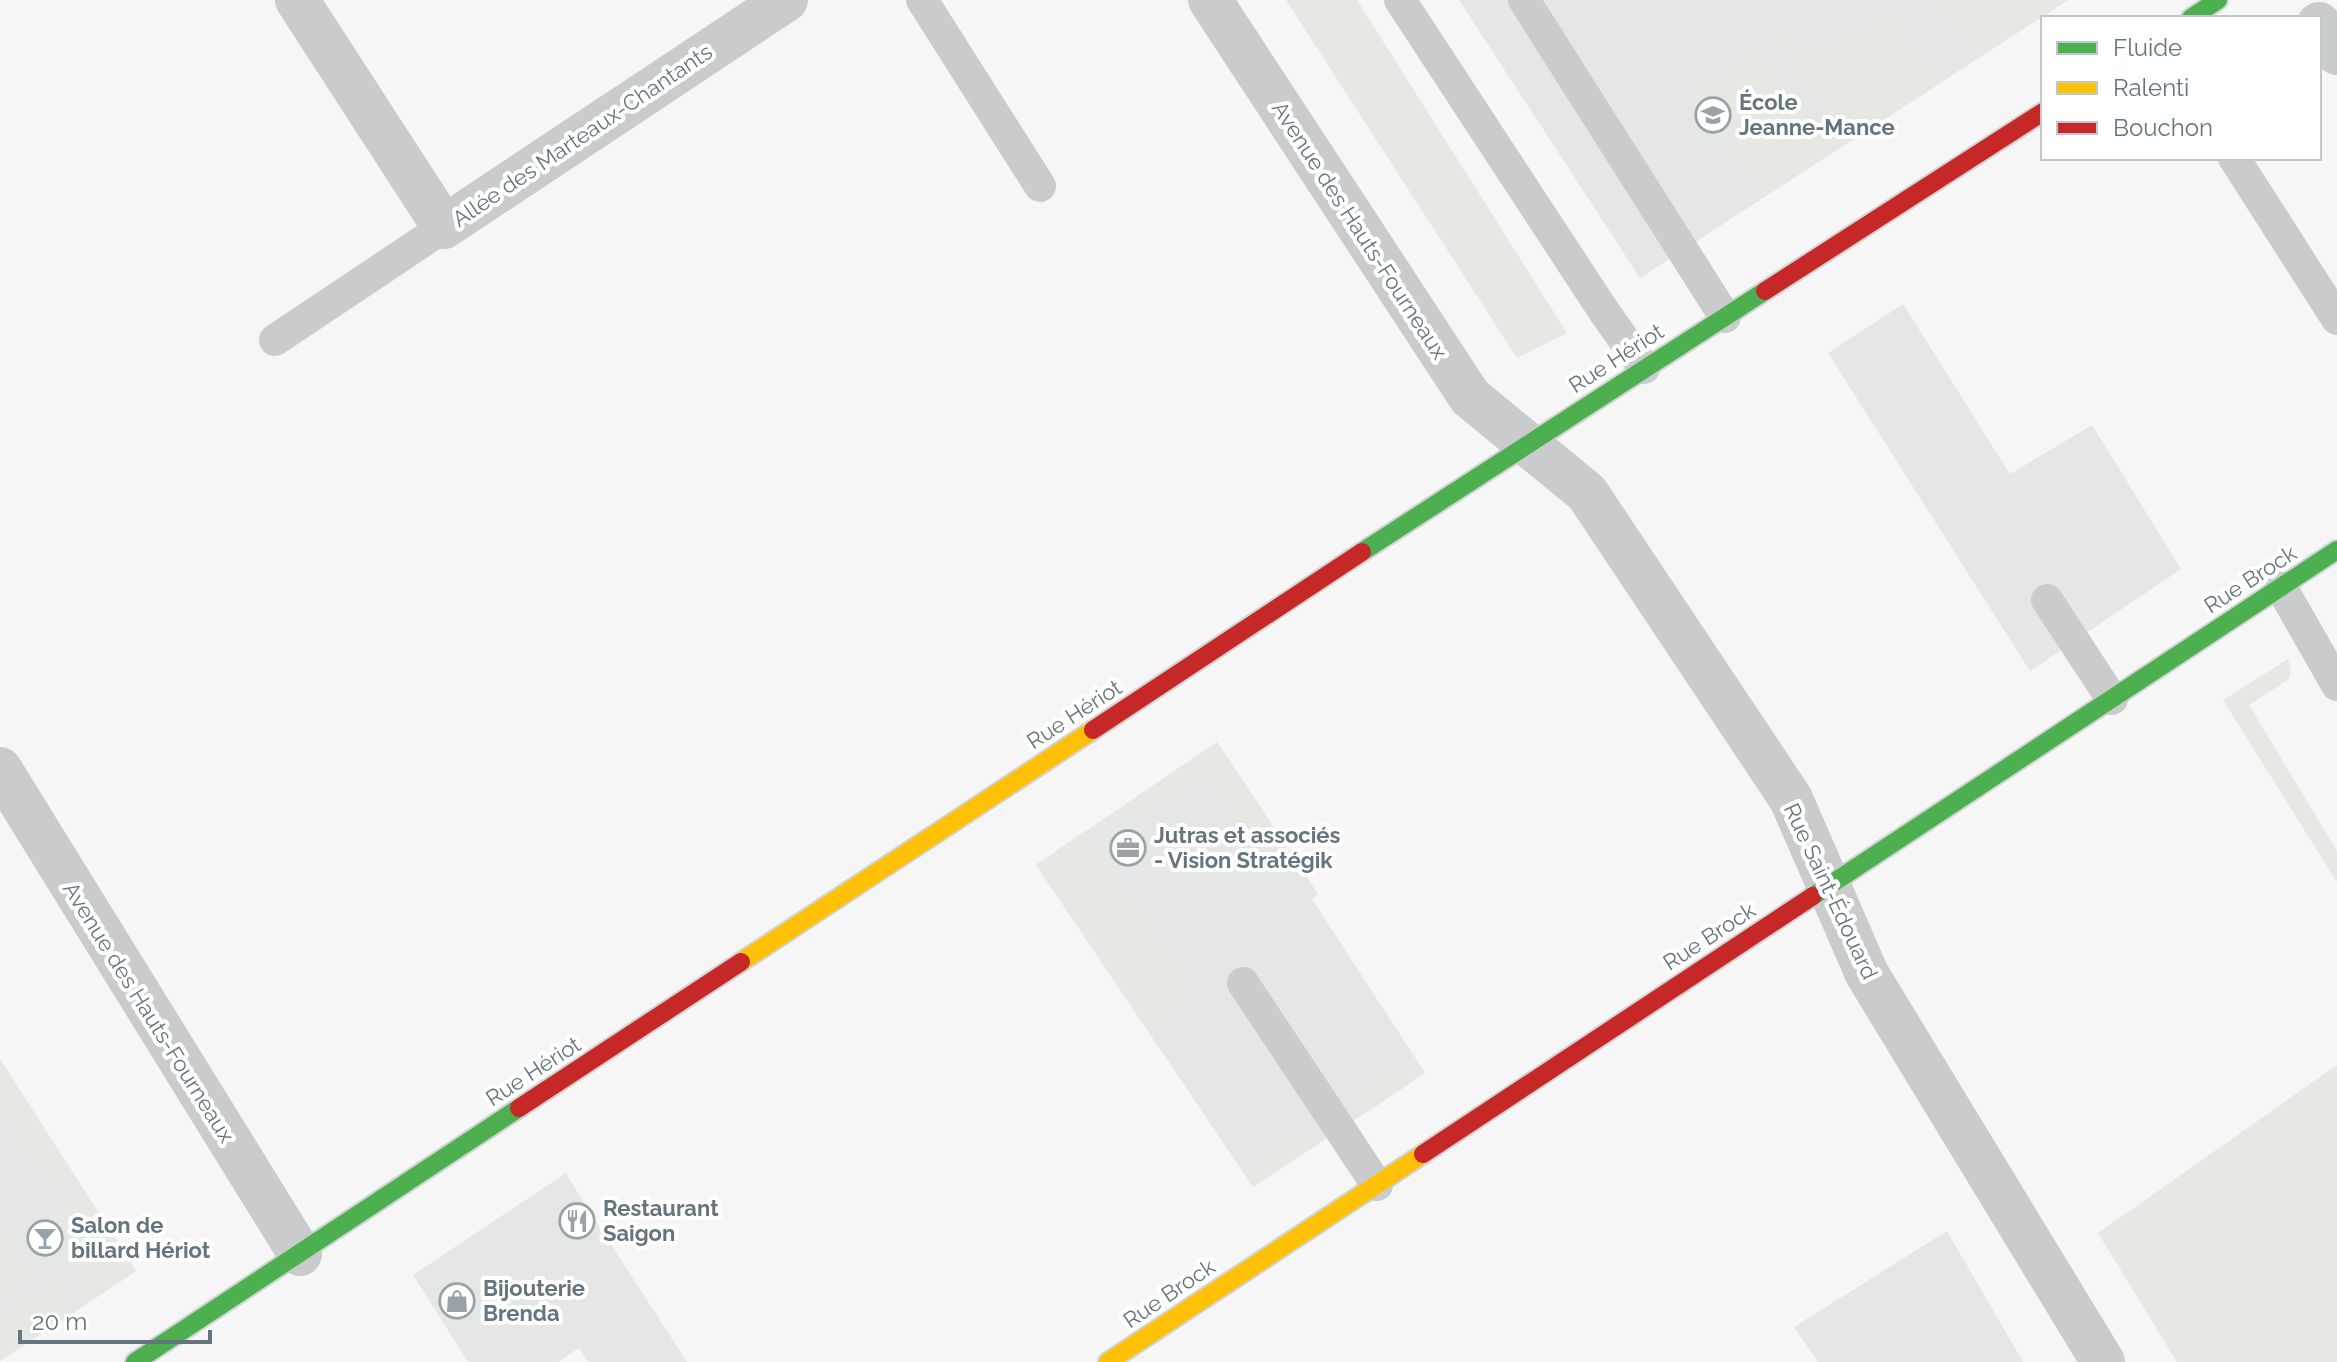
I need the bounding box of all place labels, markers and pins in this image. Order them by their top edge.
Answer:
place label: École Jeanne-Mance [1739,89,1895,140]
school or university icon: École Jeanne-Mance [1694,96,1732,134]
place label: Jutras et associés - Vision Stratégik [1154,822,1341,873]
office icon: Jutras et associés - Vision Stratégik [1109,829,1147,867]
place label: Restaurant Saigon [603,1195,719,1246]
restaurant icon: Restaurant Saigon [558,1202,596,1240]
place label: Salon de billard Hériot [71,1212,211,1263]
bar icon: Salon de billard Hériot [26,1219,64,1257]
place label: Bijouterie Brenda [483,1275,585,1326]
shop icon: Bijouterie Brenda [438,1282,476,1320]

